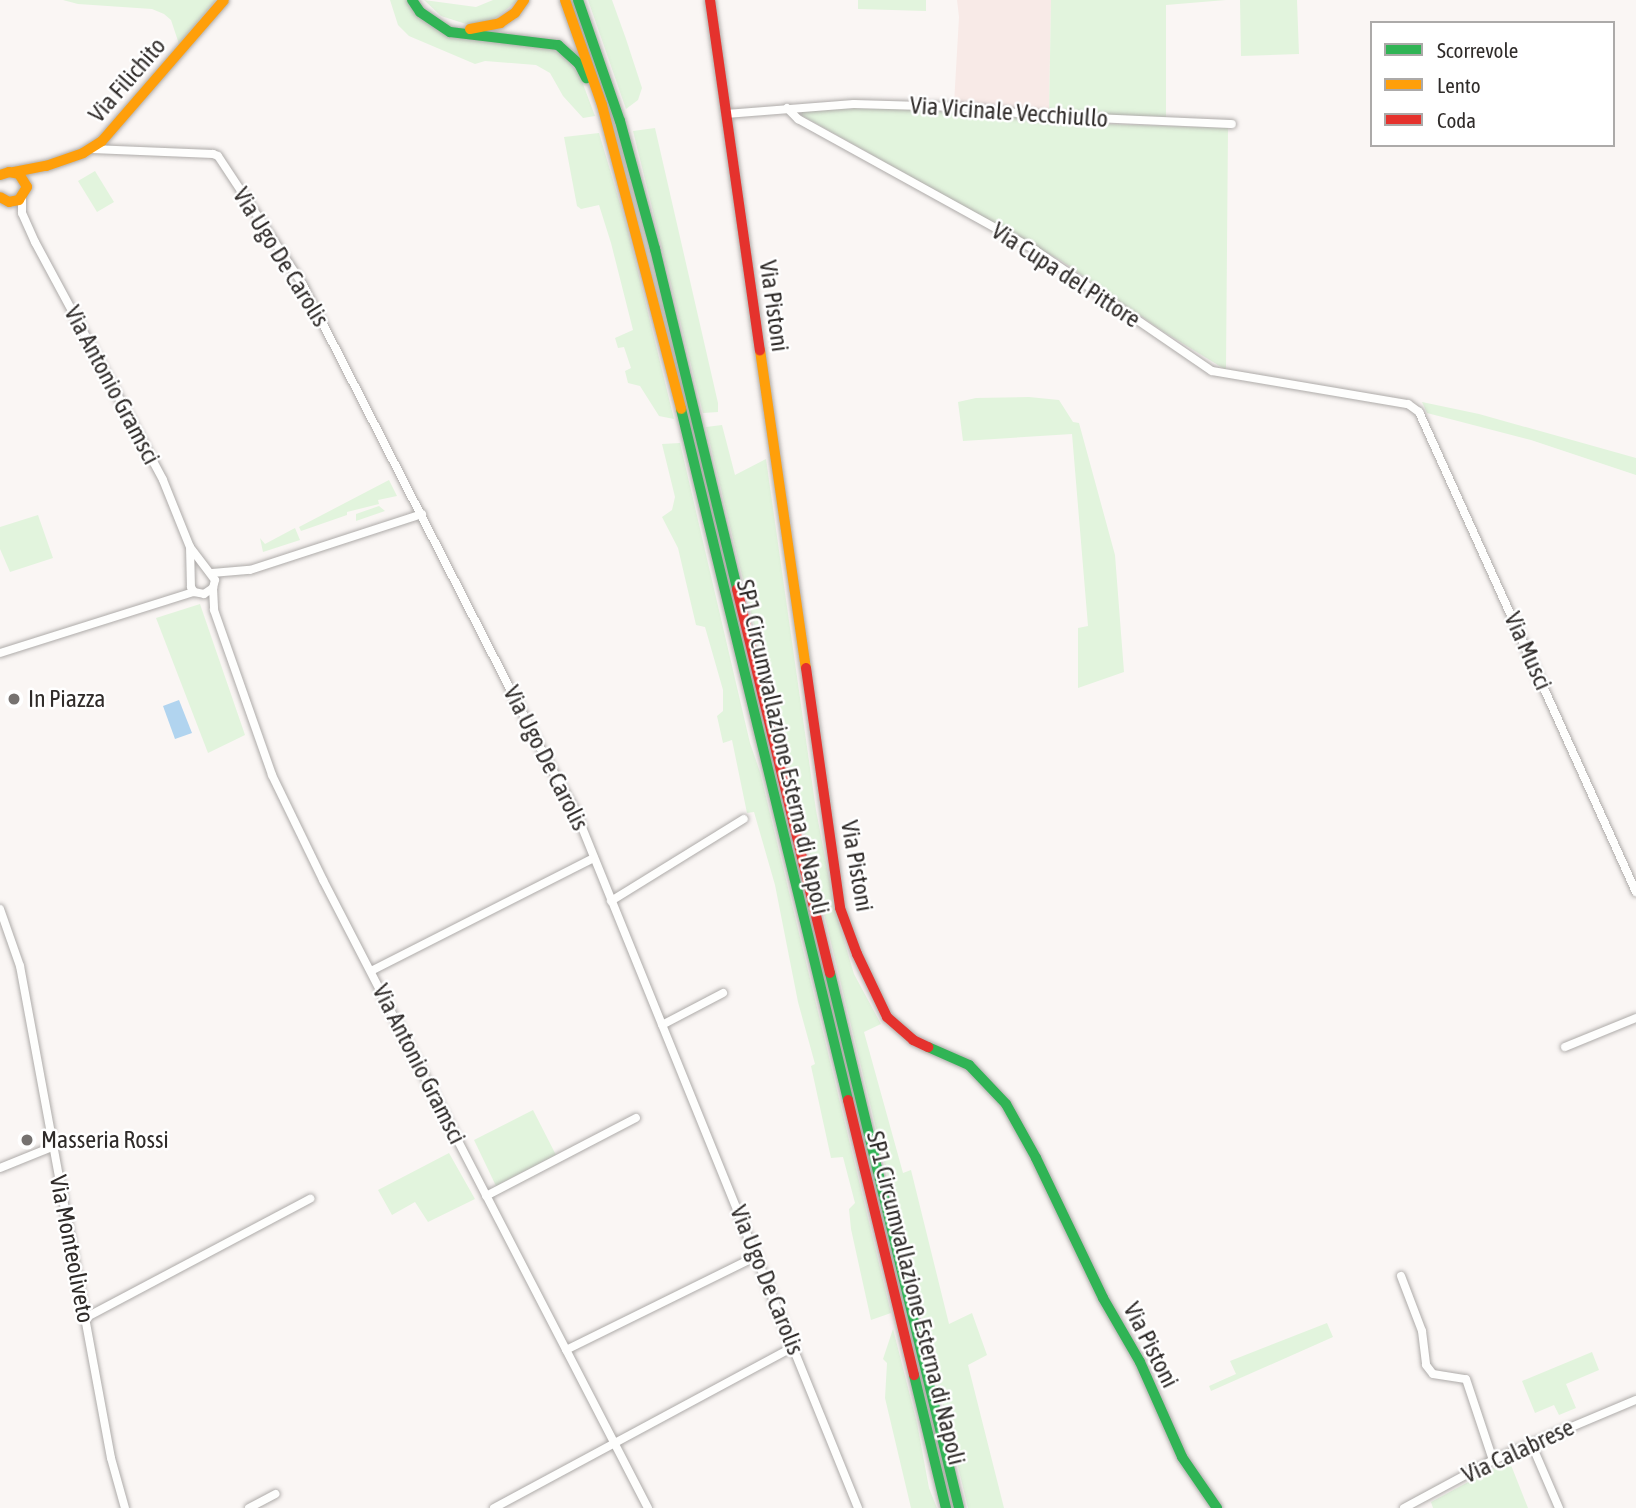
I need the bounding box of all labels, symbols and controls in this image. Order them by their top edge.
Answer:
legend [1370,21,1615,147]
street label: Via Filichito [82,32,172,128]
text: Scorrevole [1437,38,1518,62]
text: Lento [1437,73,1481,97]
street label: Via Vicinale Vecchiullo [909,91,1109,133]
text: Coda [1437,108,1476,132]
street label: Via Ugo De Carolis [227,182,335,332]
street label: Via Cupa del Pittore [986,216,1146,334]
street label: Via Pistoni [753,258,795,354]
street label: Via Antonio Gramsci [58,301,166,469]
street label: SP1 Circumvallazione Esterna di Napoli [730,577,836,917]
street label: Via Musci [1498,608,1558,694]
street label: Via Ugo De Carolis [497,681,595,835]
place label: In Piazza [28,685,105,713]
marker: In Piazza [6,691,22,707]
street label: Via Pistoni [835,818,879,914]
street label: Via Antonio Gramsci [366,979,472,1149]
place label: Masseria Rossi [41,1126,169,1154]
street label: SP1 Circumvallazione Esterna di Napoli [861,1128,971,1468]
marker: Masseria Rossi [19,1132,35,1148]
street label: Via Monteoliveto [44,1173,100,1325]
street label: Via Ugo De Carolis [724,1201,810,1359]
street label: Via Pistoni [1117,1297,1185,1393]
street label: Via Calabrese [1458,1413,1578,1489]

